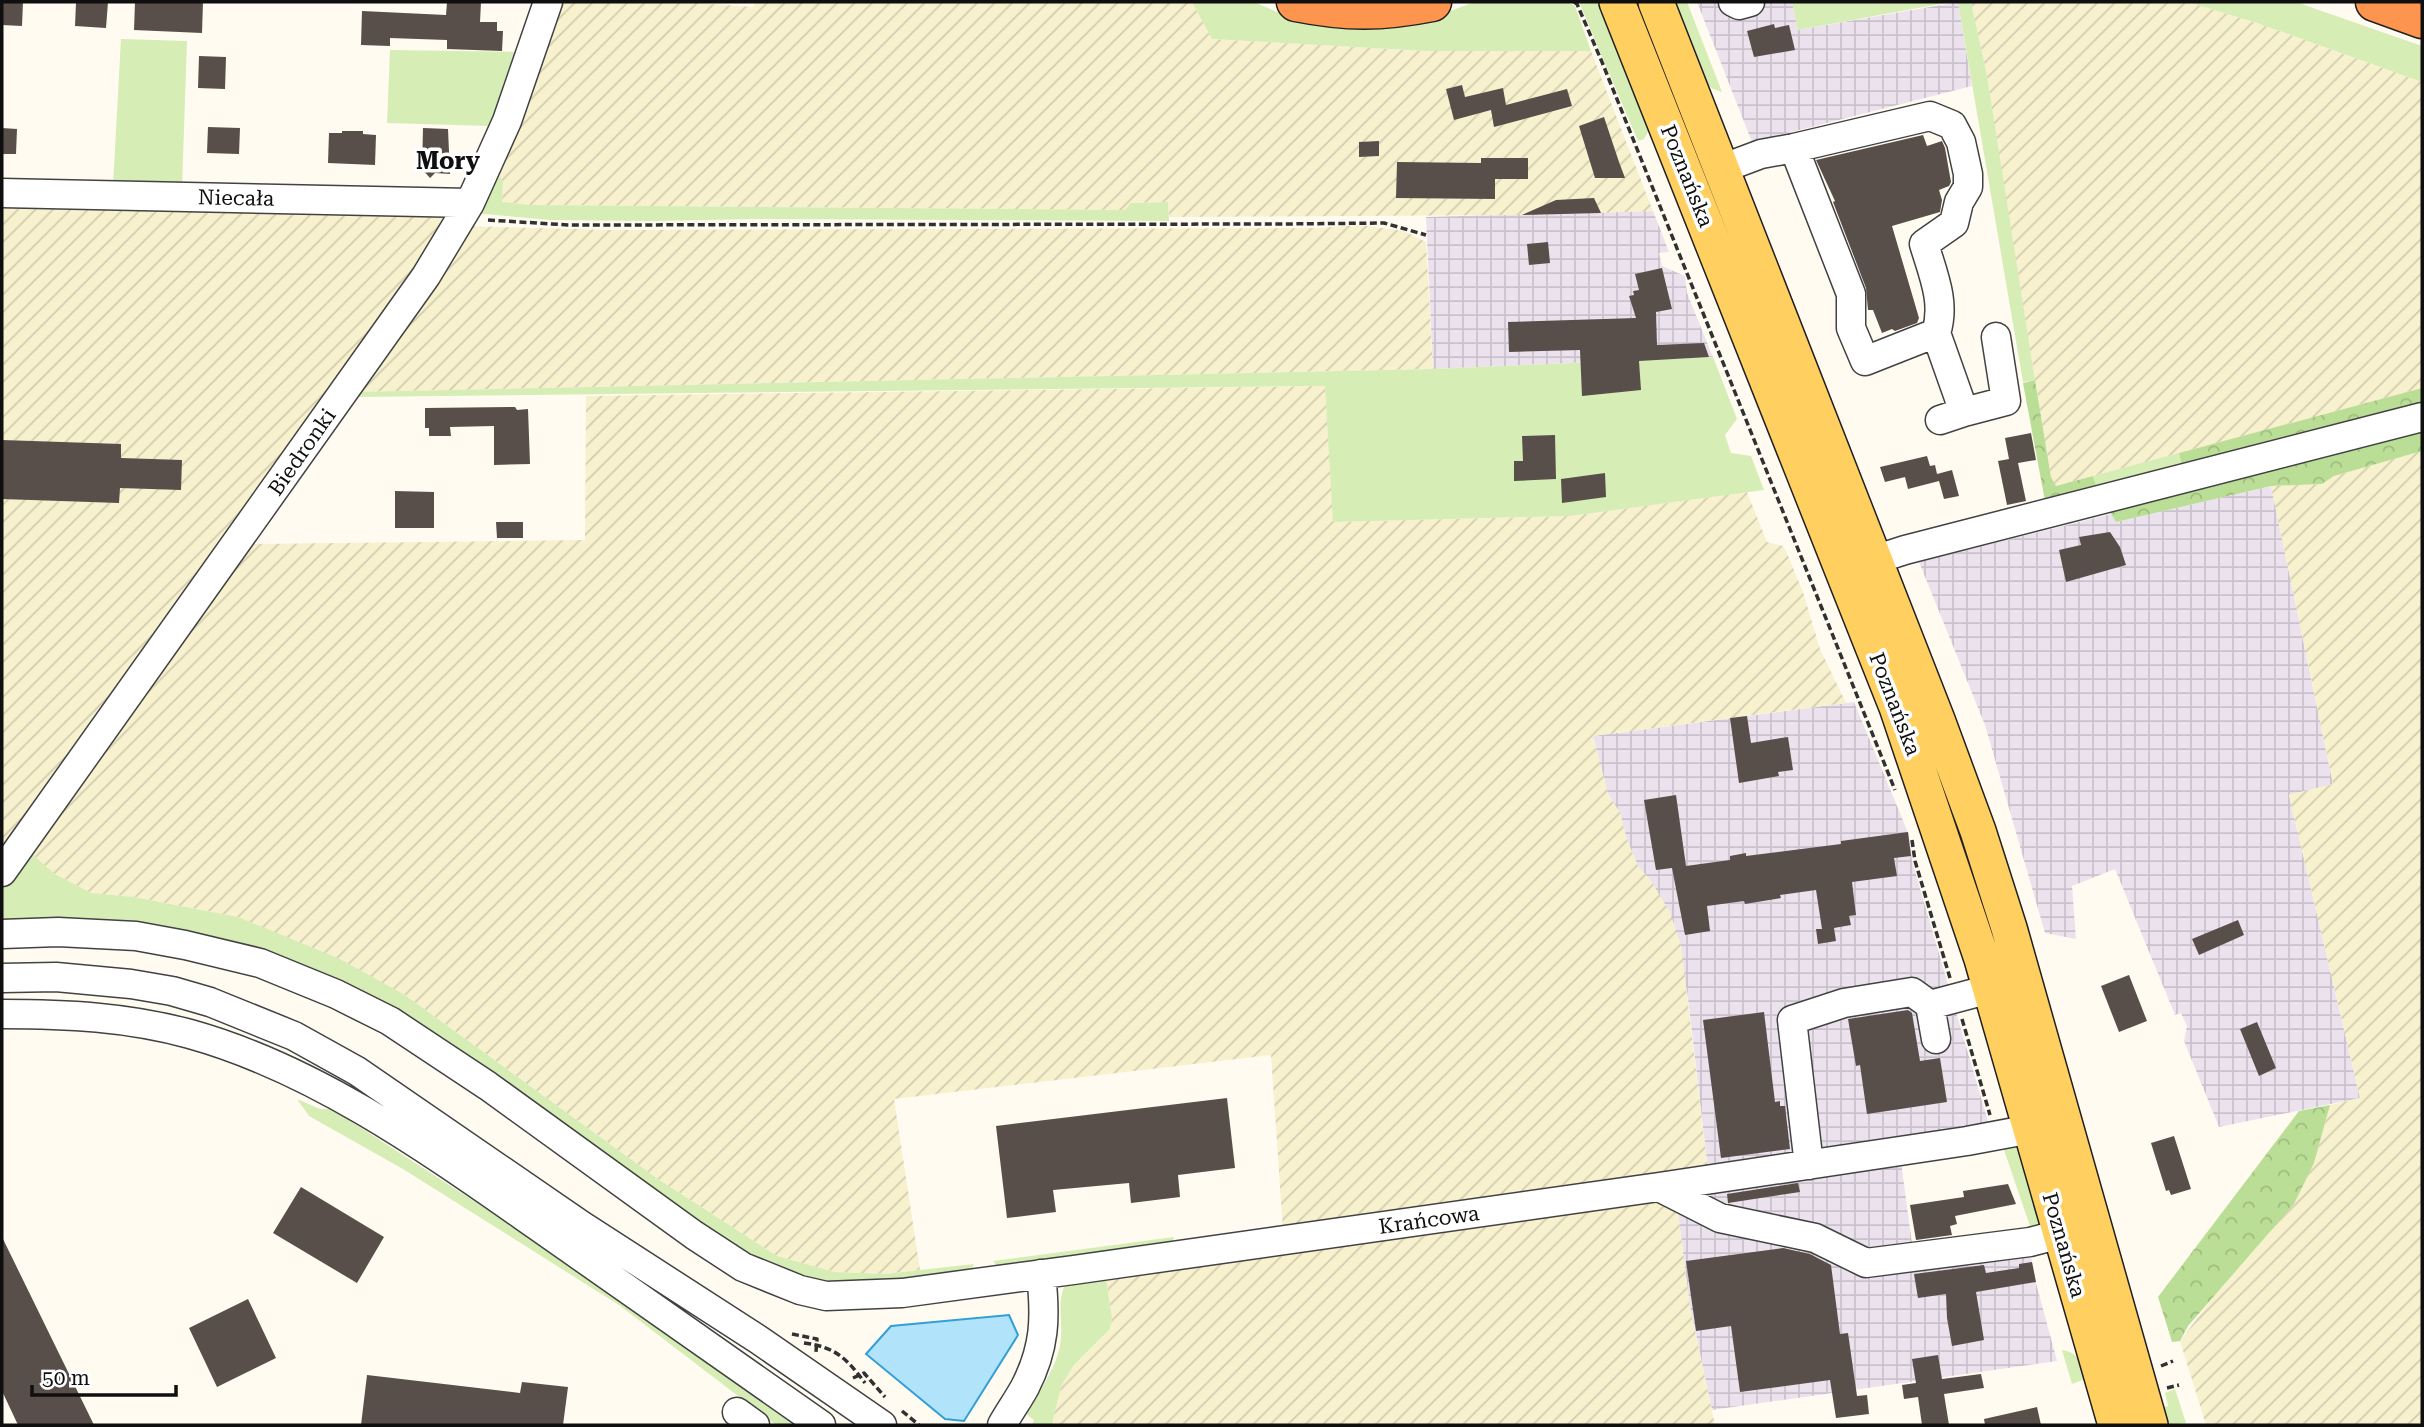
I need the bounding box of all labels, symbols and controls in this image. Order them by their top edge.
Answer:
street label: Poznańska [1656,121,1719,231]
district label: Mory [416,147,481,175]
street label: Niecała [198,185,275,211]
street label: Biedronki [263,404,341,500]
street label: Poznańska [1864,649,1926,759]
street label: Poznańska [2038,1190,2091,1301]
street label: Krańcowa [1377,1201,1481,1239]
scale bar [32,1354,175,1398]
text: 50 m [42,1366,90,1390]

